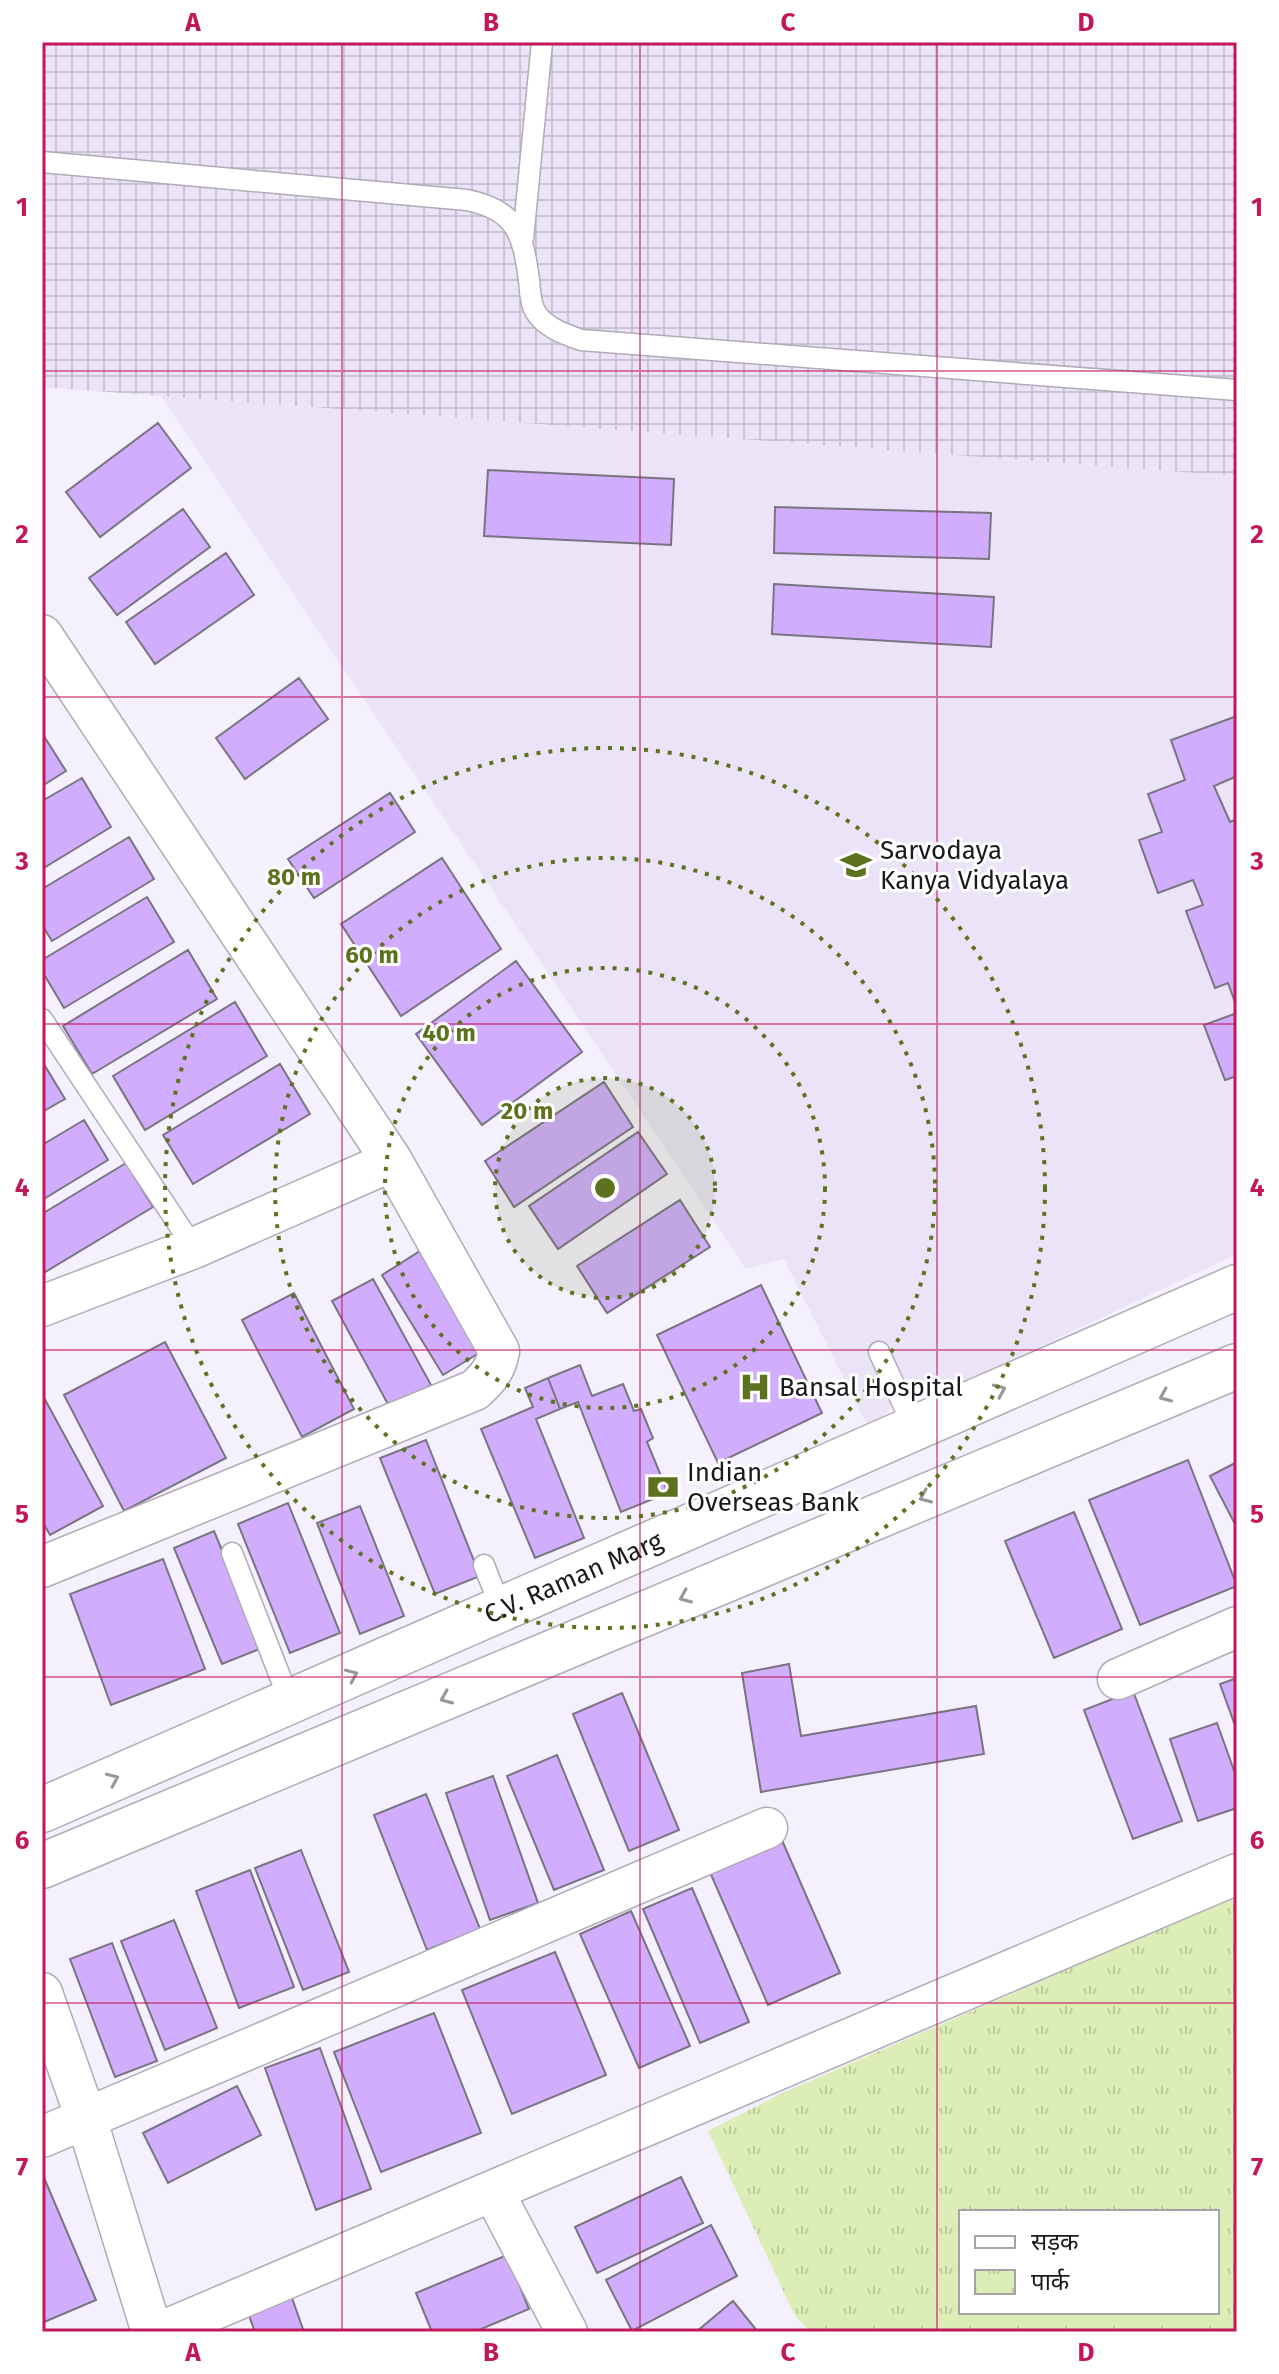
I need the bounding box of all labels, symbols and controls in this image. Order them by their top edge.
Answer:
text: A [184,7,201,38]
text: B [483,7,499,38]
text: C [781,7,796,38]
text: D [1078,7,1095,38]
text: 1 [16,192,28,223]
text: 1 [1251,192,1263,223]
text: 2 [15,519,29,550]
text: 2 [1250,519,1264,550]
place label: Sarvodaya Kanya Vidyalaya [880,835,1069,896]
text: 3 [14,846,29,877]
text: 3 [1249,846,1264,877]
school or university icon: Sarvodaya Kanya Vidyalaya [839,848,873,882]
text: 80 m [267,863,321,891]
text: 60 m [345,941,399,969]
text: 40 m [422,1019,476,1047]
text: 20 m [501,1097,553,1125]
text: 4 [15,1172,30,1203]
text: 4 [1250,1172,1265,1203]
centre of rings [591,1174,619,1202]
hospital icon: Bansal Hospital [738,1370,772,1404]
place label: Bansal Hospital [779,1372,963,1403]
one-way arrow [992,1384,1006,1400]
one-way arrow [1159,1387,1173,1403]
place label: Indian Overseas Bank [687,1457,860,1518]
bank icon: Indian Overseas Bank [646,1470,680,1504]
one-way arrow [919,1487,933,1503]
text: 5 [15,1499,29,1530]
text: 5 [1250,1499,1264,1530]
street label: C.V. Raman Marg [479,1525,668,1630]
one-way arrow [679,1588,693,1604]
one-way arrow [343,1668,358,1684]
one-way arrow [439,1688,454,1704]
one-way arrow [105,1773,120,1789]
text: 6 [15,1825,30,1856]
text: 6 [1250,1825,1265,1856]
text: 7 [16,2152,28,2183]
text: 7 [1251,2152,1263,2183]
legend [959,2210,1219,2314]
text: सड़क [1031,2228,1079,2256]
text: पार्क [1031,2268,1070,2296]
text: A [184,2337,201,2368]
text: B [483,2337,499,2368]
text: C [781,2337,796,2368]
text: D [1078,2337,1095,2368]

